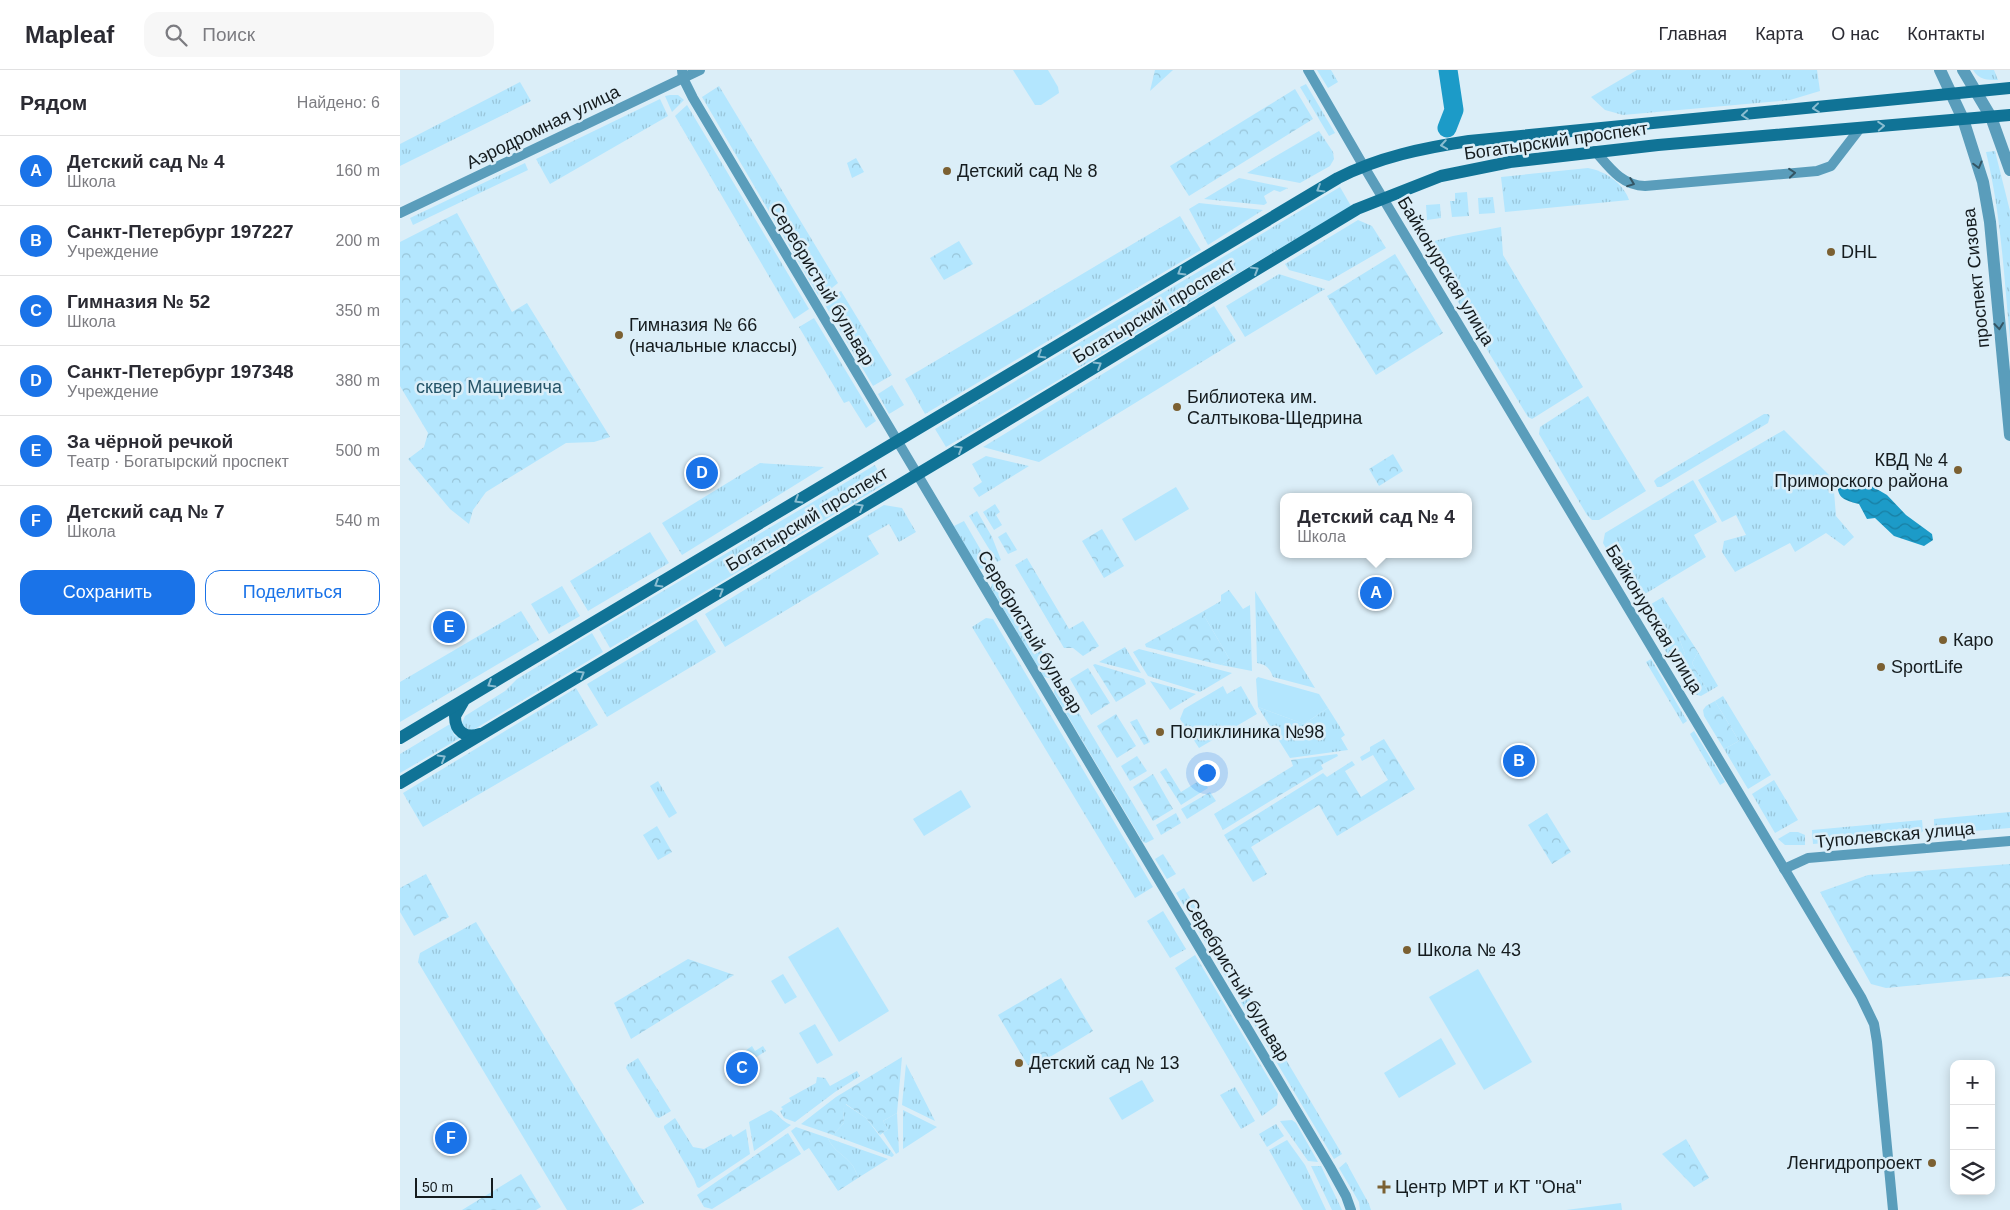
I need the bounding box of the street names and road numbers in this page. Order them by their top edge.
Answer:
street label: Аэродромная улица [463,81,624,173]
street label: Богатырский проспект [1463,118,1649,164]
street label: Байконурская улица [1394,193,1499,350]
street label: Серебристый бульвар [765,199,879,369]
street label: проспект Сизова [1959,206,1993,349]
street label: Богатырский проспект [1069,255,1239,367]
street label: Богатырский проспект [722,463,892,575]
street label: Байконурская улица [1602,541,1707,698]
street label: Серебристый бульвар [973,547,1087,717]
street label: Туполевская улица [1815,818,1976,852]
street label: Серебристый бульвар [1180,895,1294,1065]

